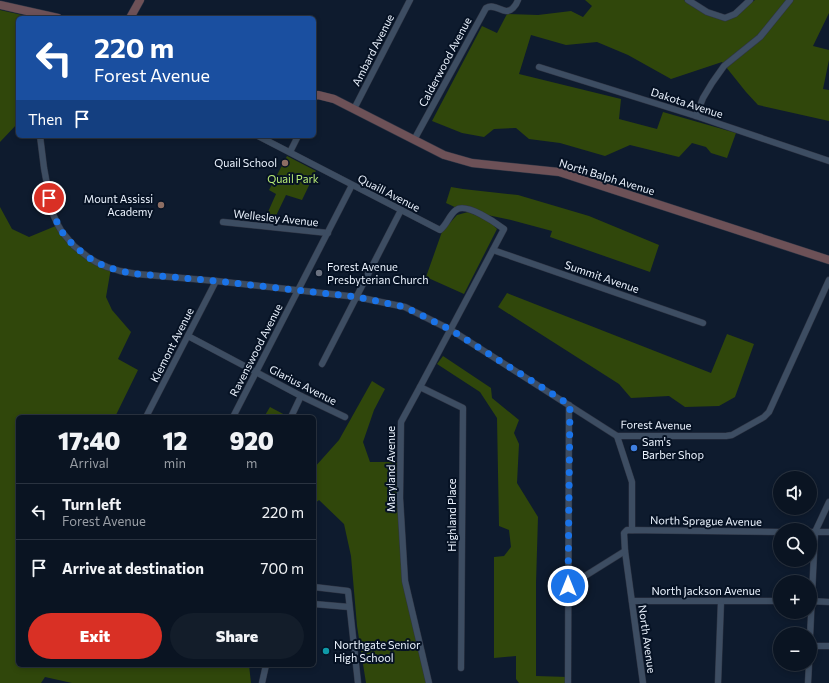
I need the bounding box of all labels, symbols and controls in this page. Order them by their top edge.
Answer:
street label: Ambard Avenue [349,12,396,88]
street label: Calderwood Avenue [415,15,474,109]
text: 220 m [94,30,174,64]
icon: left [28,32,80,84]
text: Forest Avenue [94,64,210,86]
street label: Dakota Avenue [649,85,725,120]
icon: arrive [71,108,93,130]
text: Then [28,110,63,128]
place label: Quail School [214,156,277,169]
street label: North Balph Avenue [558,156,657,197]
marker: Quail School [280,158,290,168]
street label: Quaill Avenue [356,171,423,214]
park label: Quail Park [267,172,319,185]
pin [32,181,66,215]
icon: arrive [38,187,60,209]
place label: Mount Assissi Academy [84,192,153,218]
marker: Mount Assissi Academy [156,200,166,210]
street label: Wellesley Avenue [233,207,319,228]
street label: Summit Avenue [563,258,641,295]
place label: Forest Avenue Presbyterian Church [327,260,429,286]
marker: Forest Avenue Presbyterian Church [314,268,324,278]
street label: Ravenswood Avenue [227,301,285,398]
street label: Klemont Avenue [147,305,196,384]
street label: Glarius Avenue [267,362,339,407]
street label: Forest Avenue [620,417,692,432]
text: 17:40 [58,426,120,455]
text: 12 [162,426,187,455]
text: 920 [229,426,274,455]
street label: Maryland Avenue [384,426,397,512]
place label: Sam's Barber Shop [642,435,704,461]
marker: Sam's Barber Shop [629,443,639,453]
text: Arrival [70,455,109,471]
text: min [164,455,186,471]
text: m [246,455,257,471]
map controls [773,471,817,671]
button: sound [773,471,817,515]
street label: Highland Place [445,478,458,552]
text: Turn left [62,495,121,513]
icon: left [28,501,50,523]
text: 220 m [262,503,304,521]
text: Forest Avenue [62,513,146,529]
street label: North Sprague Avenue [650,513,762,528]
button: search [773,523,817,567]
icon: arrive [28,557,50,579]
text: Arrive at destination [62,559,204,577]
text: 700 m [261,559,304,577]
position arrow [547,565,589,607]
button: + [773,575,817,619]
street label: North Jackson Avenue [651,584,761,598]
street label: North Avenue [636,604,659,674]
button: Exit [28,613,162,659]
button: Share [170,613,304,659]
button: − [773,627,817,671]
place label: Northgate Senior High School [334,638,421,664]
marker: Northgate Senior High School [321,646,331,656]

